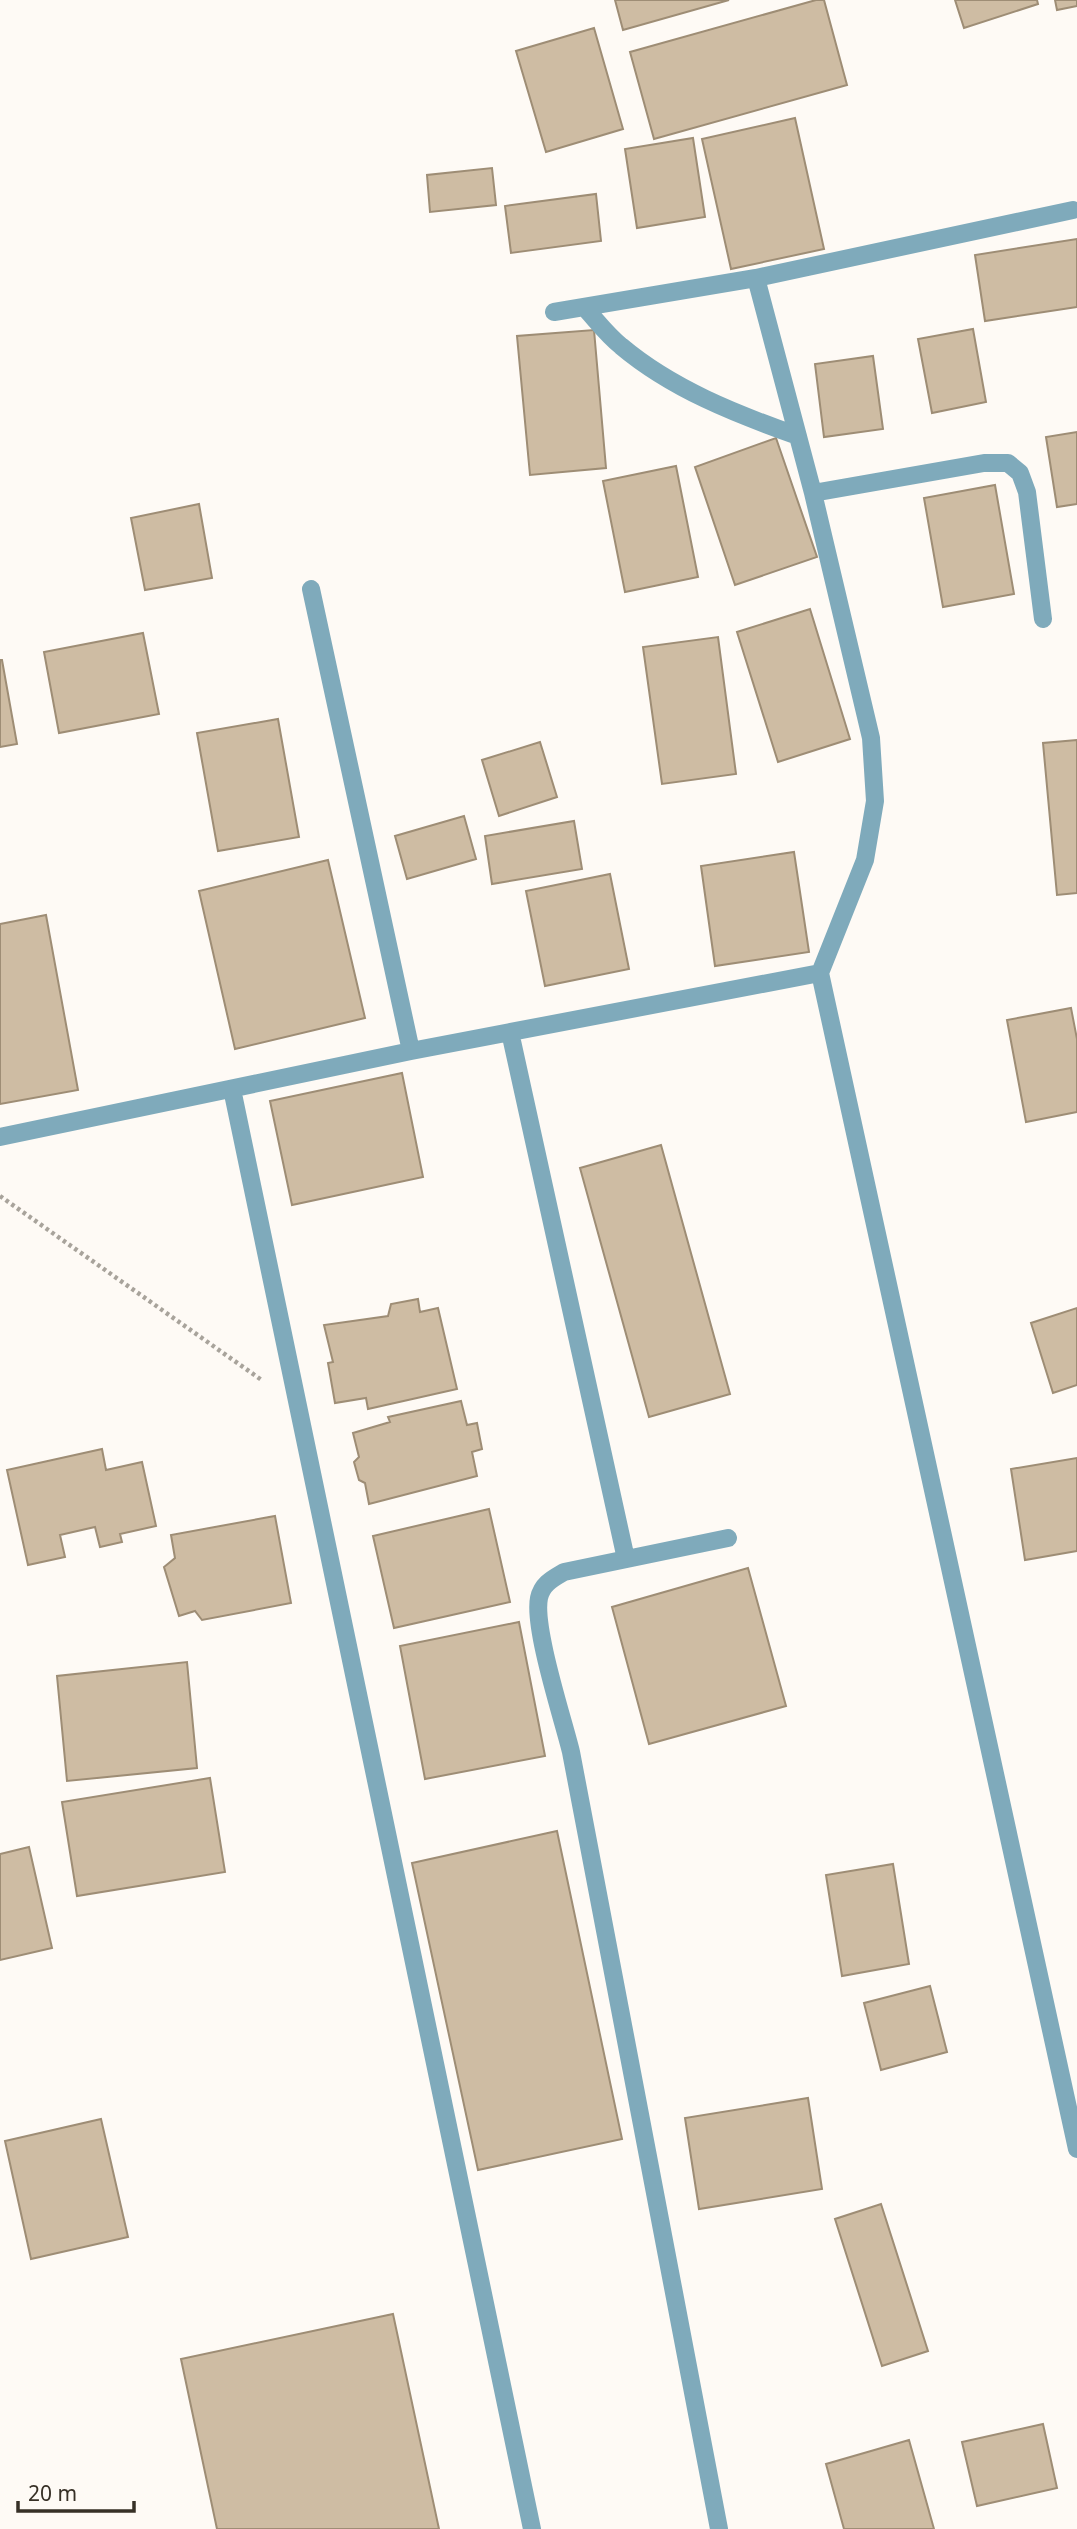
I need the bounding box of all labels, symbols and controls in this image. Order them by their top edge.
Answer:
scale bar [18,2470,133,2514]
text: 20 m [28,2479,77,2507]

